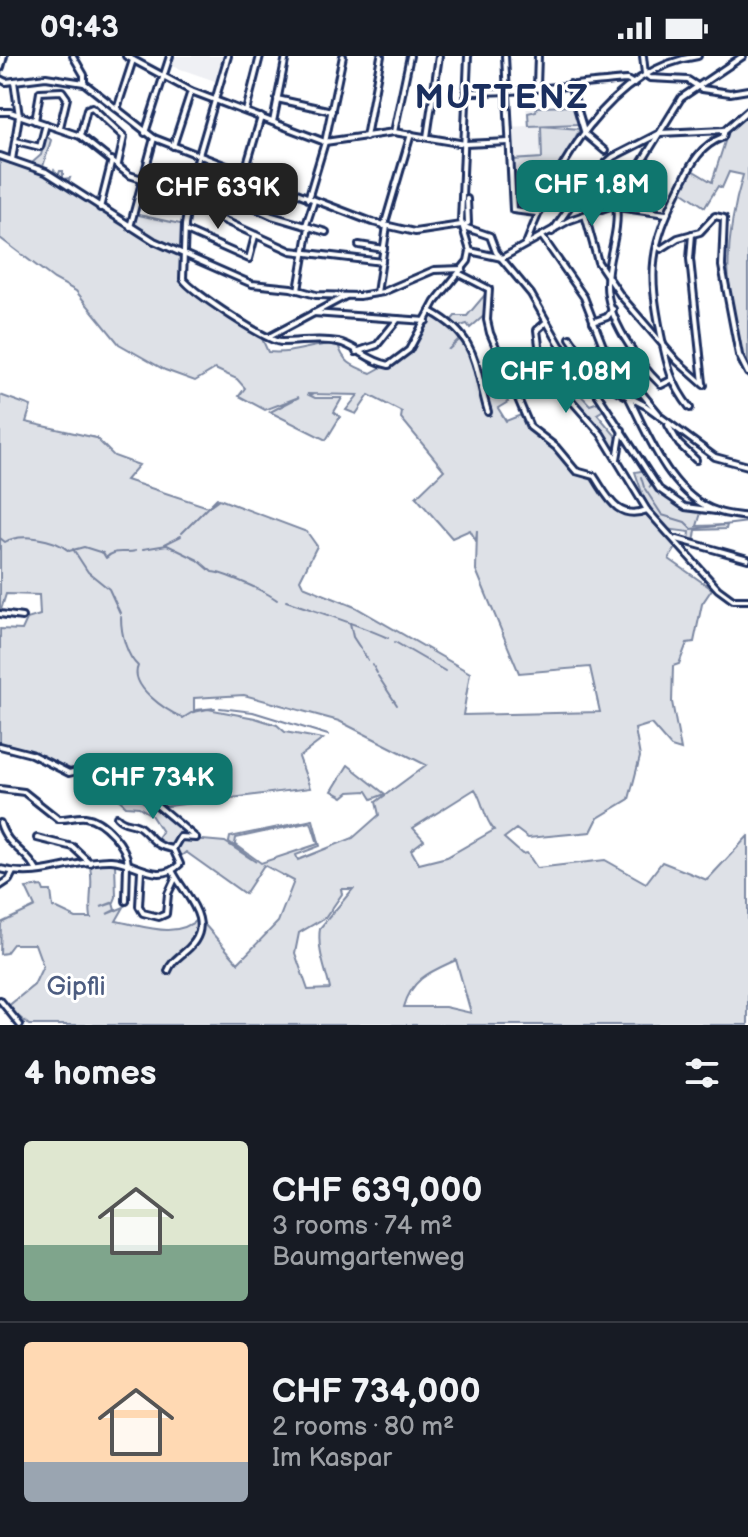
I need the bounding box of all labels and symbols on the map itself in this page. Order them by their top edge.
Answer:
district label: MUTTENZ [415,77,589,118]
pin: CHF 1.8M [509,160,675,228]
pin: CHF 639K [135,163,301,231]
pin: CHF 1.08M [474,347,658,415]
pin: CHF 734K [70,753,236,821]
park label: Gipfli [47,972,105,1003]

